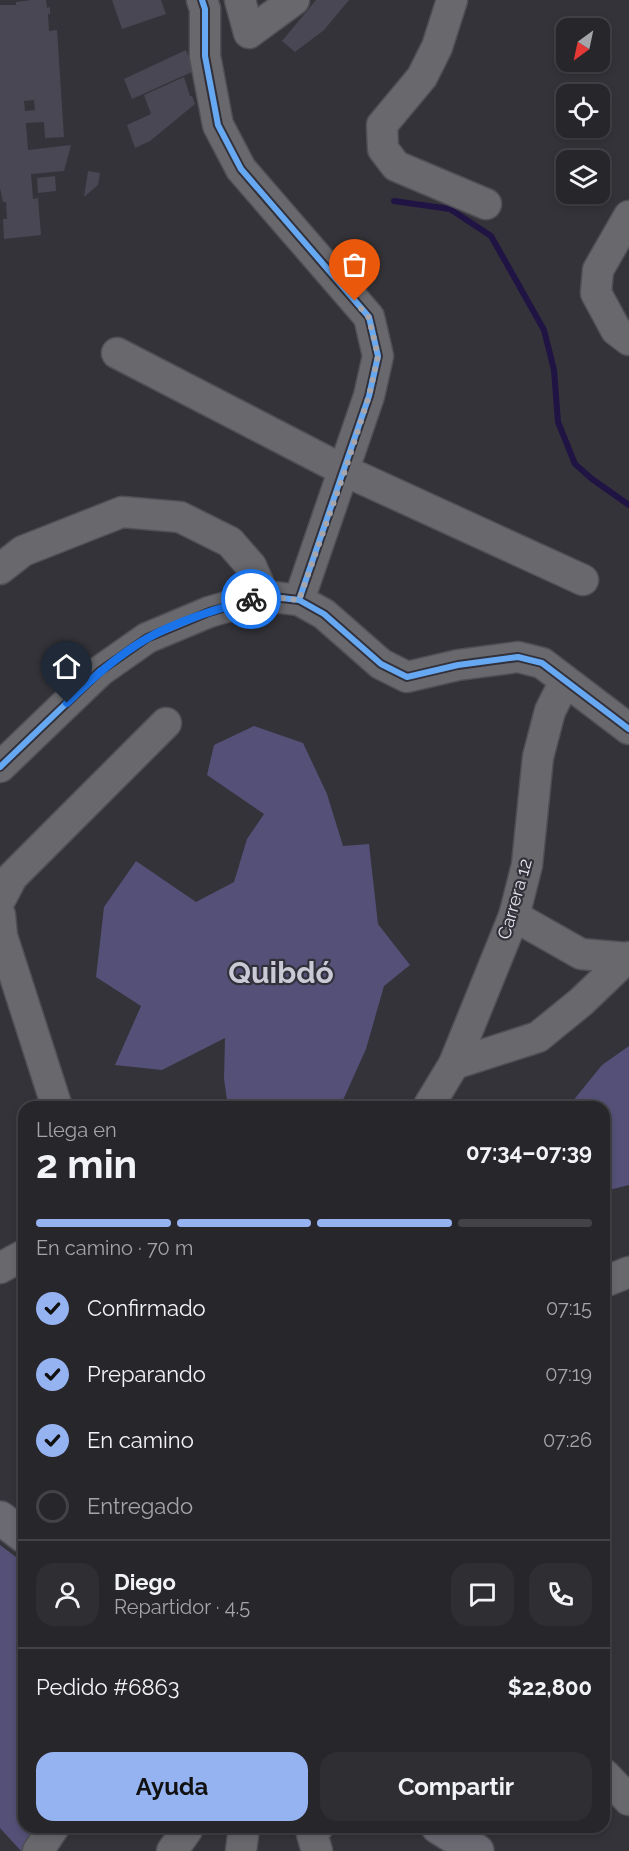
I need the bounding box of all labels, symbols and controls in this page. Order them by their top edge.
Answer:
north arrow [556,18,610,72]
map controls [556,18,610,204]
button: locate [556,84,610,138]
button: layers [556,150,610,204]
pin [329,239,380,301]
icon: bag [338,248,371,281]
courier [221,569,281,629]
icon: bike [235,583,268,616]
pin [41,641,92,703]
icon: home [50,650,83,683]
street label: Carrera 12 [493,856,536,942]
district label: Quibdó [228,955,334,990]
text: Llega en [36,1118,117,1142]
text: 07:34–07:39 [466,1139,592,1165]
text: 2 min [36,1141,137,1187]
text: En camino · 70 m [36,1236,193,1260]
icon: check [36,1292,69,1325]
text: Confirmado [87,1295,206,1321]
text: 07:15 [546,1296,592,1320]
icon: check [36,1358,69,1391]
text: Preparando [87,1361,206,1387]
text: 07:19 [545,1362,592,1386]
icon: check [36,1424,69,1457]
text: En camino [87,1427,194,1453]
text: 07:26 [543,1428,592,1452]
text: Entregado [87,1493,193,1519]
button: person [36,1563,99,1626]
button: chat [451,1563,514,1626]
button: phone [529,1563,592,1626]
text: Diego [114,1569,176,1595]
text: Repartidor · 4.5 [114,1595,250,1619]
text: Pedido #6863 [36,1674,180,1700]
text: $22,800 [508,1674,592,1700]
button: Ayuda [36,1752,308,1821]
button: Compartir [320,1752,592,1821]

